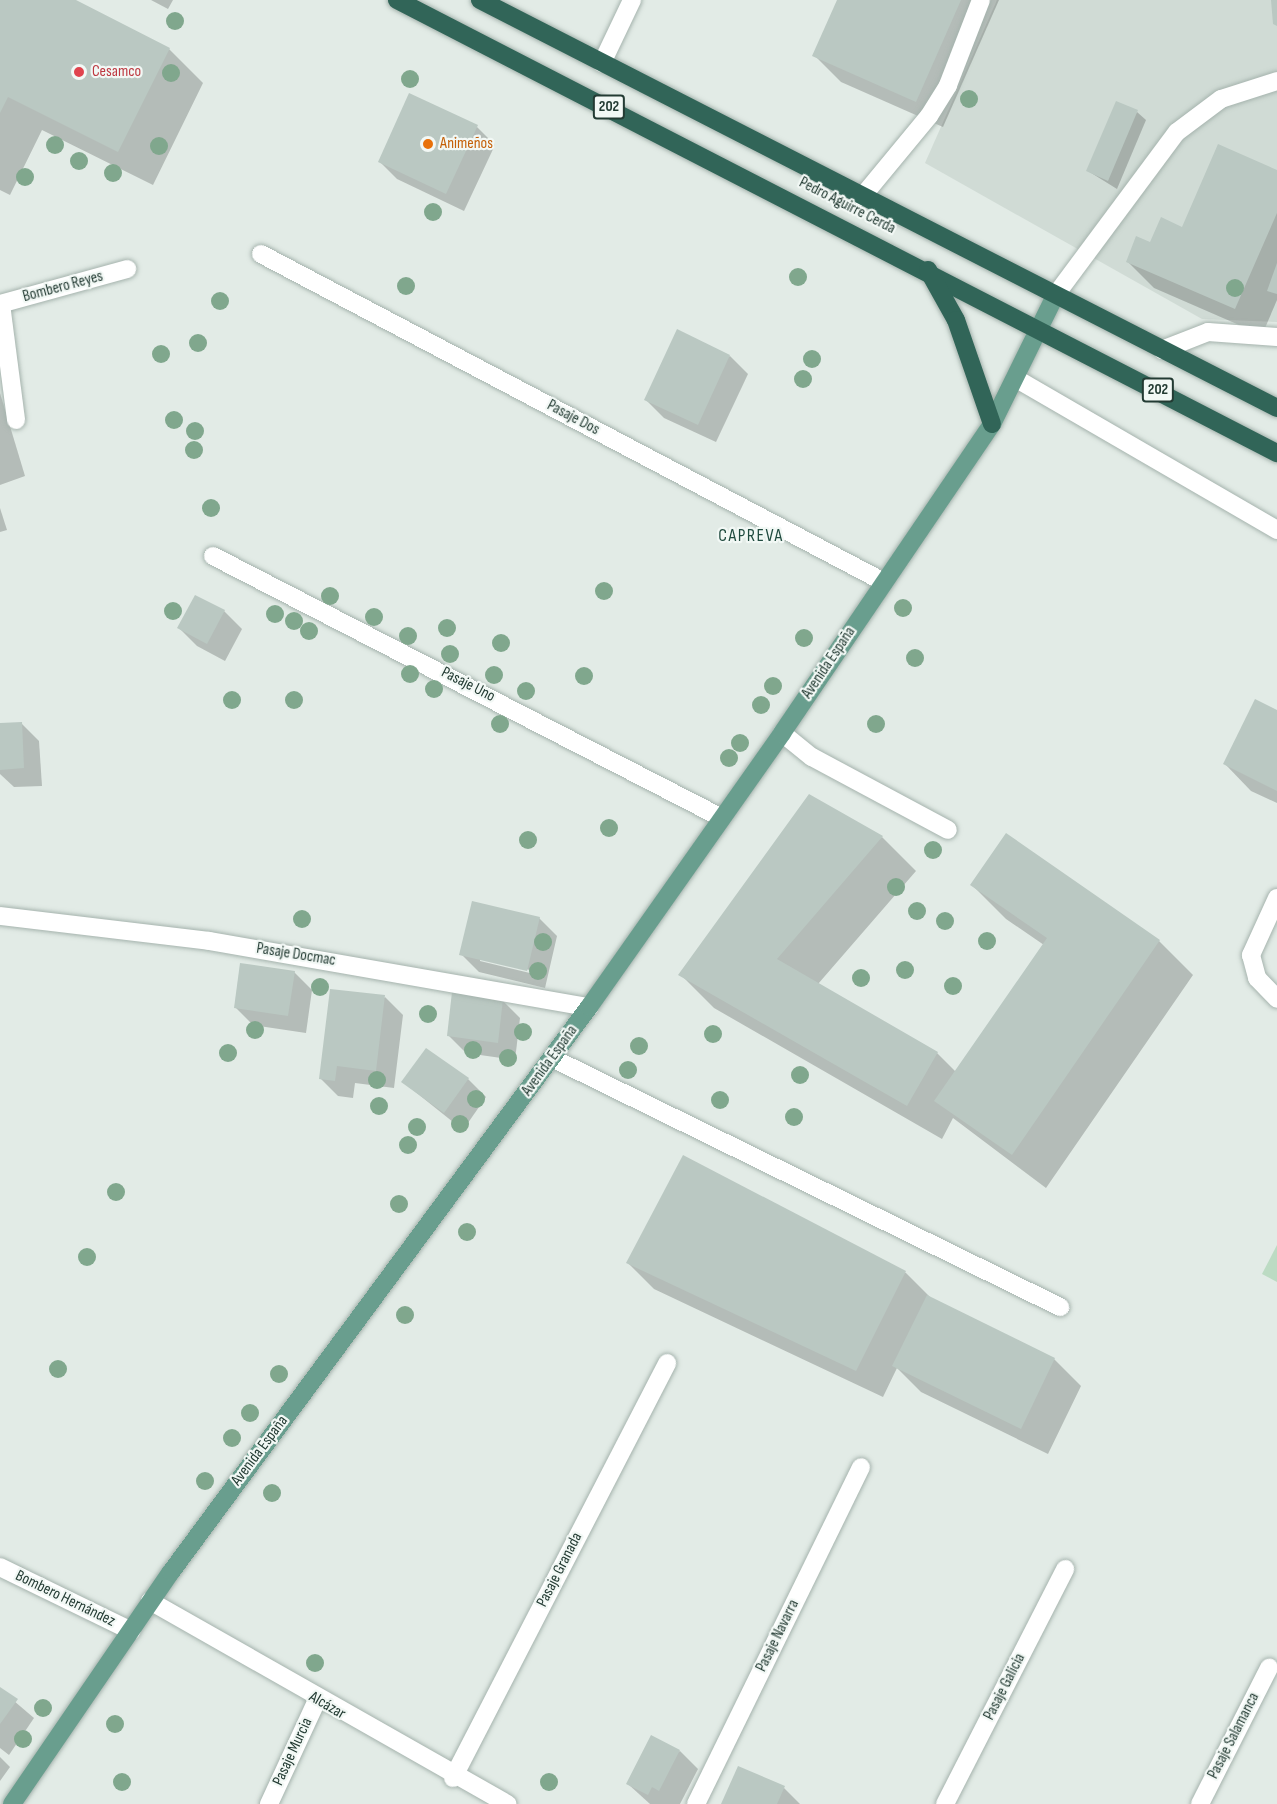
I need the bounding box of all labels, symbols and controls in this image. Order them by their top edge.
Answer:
place label: Cesamco [92,62,141,82]
marker: Cesamco [70,63,88,81]
road number: 202 [592,95,626,119]
place label: Animeños [440,134,493,154]
marker: Animeños [421,137,435,151]
street label: Pedro Aguirre Cerda [796,173,898,239]
street label: Bombero Reyes [21,267,105,307]
road number: 202 [1142,378,1174,402]
street label: Pasaje Dos [543,396,603,440]
district label: CAPREVA [718,525,784,547]
street label: Avenida España [798,623,860,703]
street label: Pasaje Uno [438,663,498,707]
street label: Pasaje Docmac [255,939,337,971]
street label: Avenida España [518,1022,582,1100]
street label: Avenida España [228,1412,292,1490]
street label: Pasaje Granada [533,1530,587,1610]
street label: Bombero Hernández [12,1567,118,1631]
street label: Pasaje Navarra [752,1597,804,1675]
street label: Pasaje Galicia [980,1650,1030,1724]
street label: Alcázar [305,1688,349,1724]
street label: Pasaje Salamanca [1204,1690,1264,1782]
street label: Pasaje Murcia [269,1715,317,1789]

